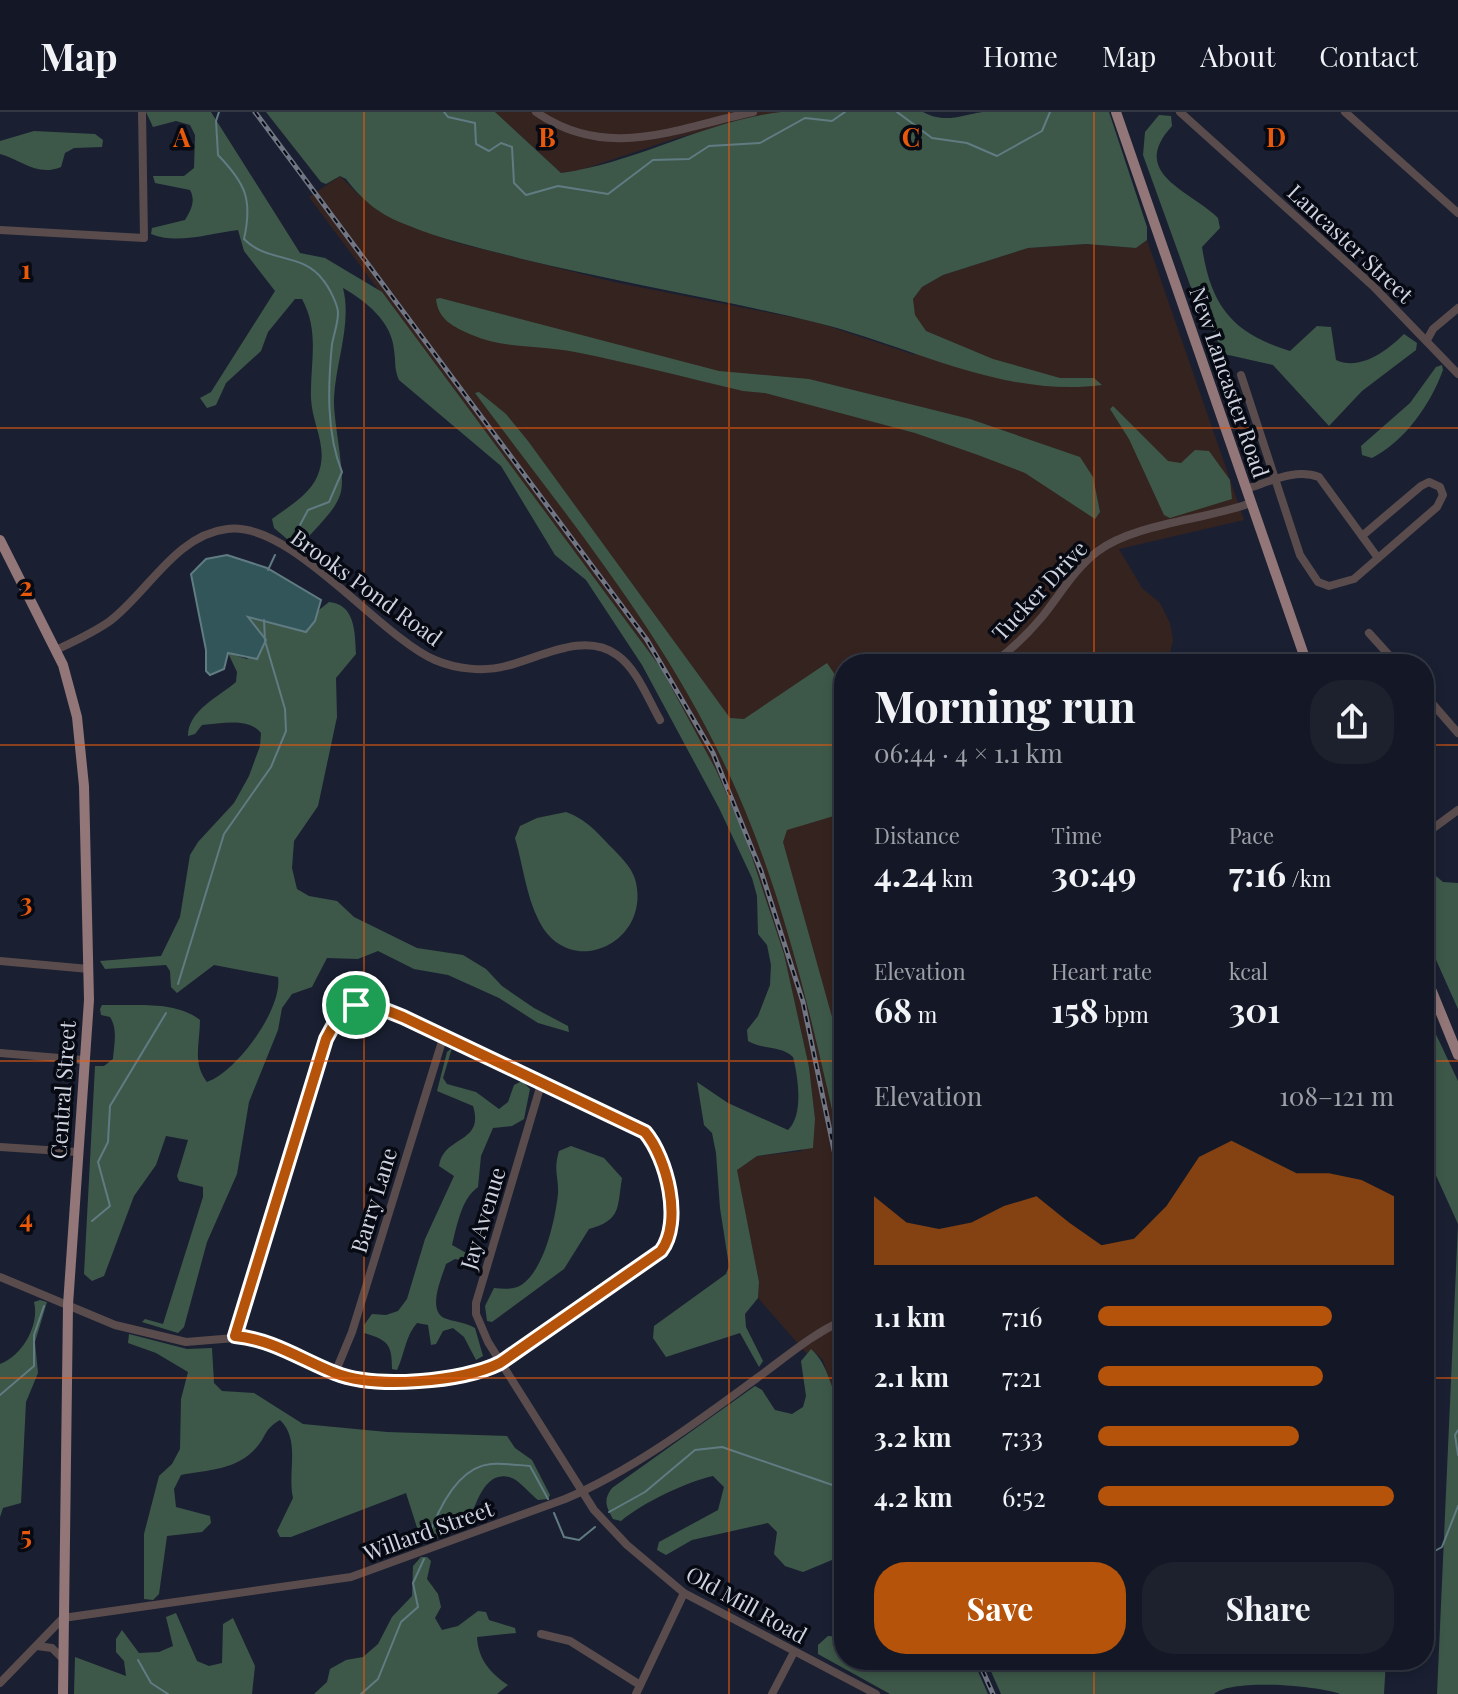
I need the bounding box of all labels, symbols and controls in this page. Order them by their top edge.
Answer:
text: Map [40,30,117,81]
text: Home [983,37,1058,74]
text: Map [1102,37,1156,74]
text: About [1200,37,1275,74]
text: Contact [1319,37,1418,74]
text: A [172,119,191,154]
text: B [538,119,556,154]
text: C [902,119,920,154]
text: D [1266,119,1286,154]
street label: Lancaster Street [1282,177,1421,310]
text: 1 [21,251,31,286]
street label: New Lancaster Road [1183,282,1277,482]
street label: Brooks Pond Road [285,522,449,652]
street label: Tucker Drive [985,533,1093,647]
text: 2 [19,568,33,603]
text: Morning run [874,675,1136,734]
button: share [1310,680,1394,764]
text: 06:44 · 4 × 1.1 km [874,735,1063,770]
text: Distance [874,820,960,850]
text: Time [1051,820,1102,850]
text: Pace [1229,820,1274,850]
text: 4.24 [874,850,937,896]
text: 30:49 [1051,850,1136,896]
text: 7:16 [1229,850,1286,896]
text: km [937,863,973,893]
text: /km [1286,863,1331,893]
text: 3 [20,884,32,919]
text: Elevation [874,956,966,986]
text: Heart rate [1051,956,1152,986]
text: kcal [1229,956,1268,986]
pin [322,971,390,1039]
icon: arrive [334,983,378,1027]
text: 68 [874,986,912,1032]
text: 158 [1051,986,1099,1032]
text: 301 [1229,986,1280,1032]
text: m [912,999,937,1029]
text: bpm [1099,999,1149,1029]
street label: Central Street [42,1019,82,1160]
text: Elevation [874,1078,982,1113]
text: 108–121 m [1279,1078,1394,1113]
street label: Barry Lane [343,1144,403,1256]
street label: Jay Avenue [452,1163,512,1274]
text: 4 [19,1200,33,1235]
text: 1.1 km [874,1299,945,1334]
text: 7:16 [1002,1299,1043,1334]
text: 2.1 km [874,1359,949,1394]
text: 7:21 [1002,1359,1042,1394]
text: 3.2 km [874,1419,952,1454]
text: 7:33 [1002,1419,1043,1454]
text: 4.2 km [874,1479,953,1514]
text: 6:52 [1002,1479,1046,1514]
street label: Willard Street [358,1492,498,1568]
text: 5 [20,1517,32,1552]
street label: Old Mill Road [681,1558,813,1650]
button: Save [874,1562,1126,1654]
button: Share [1142,1562,1394,1654]

